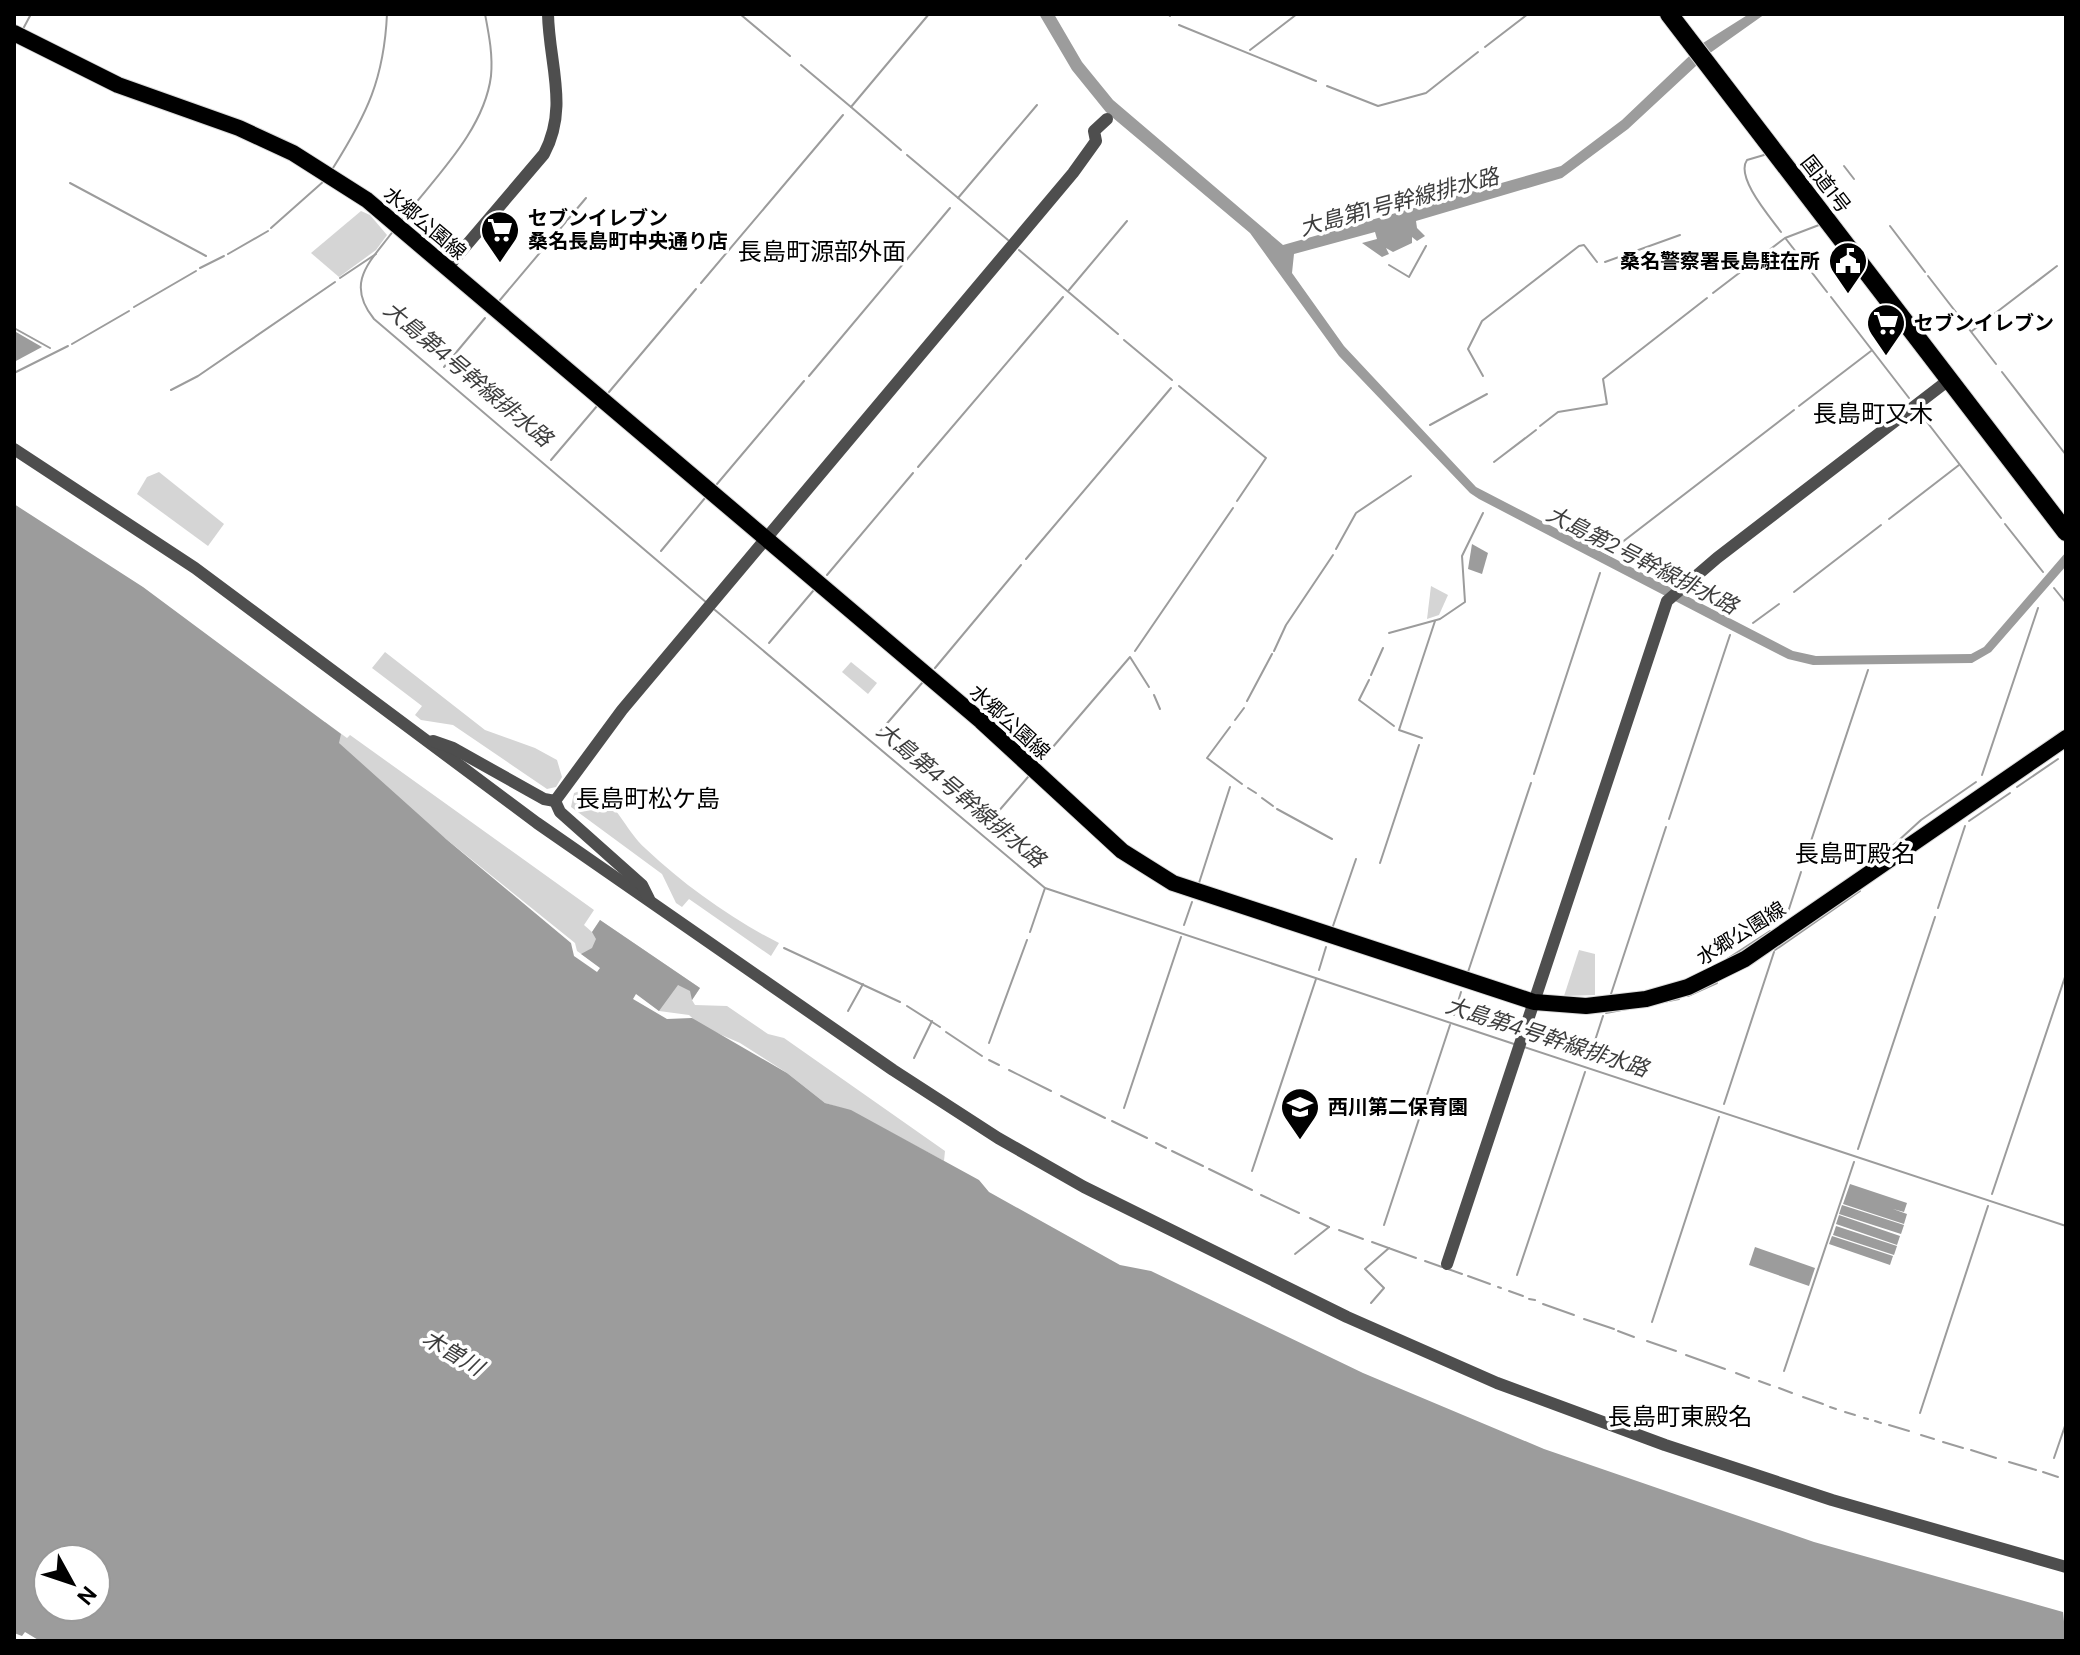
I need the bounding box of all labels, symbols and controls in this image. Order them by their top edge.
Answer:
street label: 国道1号 [1795,150,1857,218]
water label: 大島第1号幹線排水路 [1296,161,1504,243]
street label: 水郷公園線 [378,181,472,265]
place label: セブンイレブン 桑名長島町中央通り店 [528,205,728,254]
supermarket icon: セブンイレブン 桑名長島町中央通り店 [479,209,521,264]
district label: 長島町源部外面 [738,236,906,267]
public building icon: 桑名警察署長島駐在所 [1827,240,1869,295]
place label: 桑名警察署長島駐在所 [1620,248,1820,274]
water label: 大島第4号幹線排水路 [378,295,560,454]
supermarket icon: セブンイレブン [1865,302,1907,357]
place label: セブンイレブン [1914,310,2054,336]
district label: 長島町又木 [1813,398,1933,429]
water label: 大島第2号幹線排水路 [1541,499,1744,622]
street label: 水郷公園線 [964,679,1056,765]
water label: 大島第4号幹線排水路 [871,716,1053,875]
district label: 長島町松ケ島 [576,783,720,814]
district label: 長島町殿名 [1795,838,1915,869]
street label: 水郷公園線 [1692,895,1790,971]
water label: 大島第4号幹線排水路 [1442,991,1654,1084]
school or university icon: 西川第二保育園 [1279,1086,1321,1141]
place label: 西川第二保育園 [1328,1094,1468,1120]
water label: 木曽川 [417,1324,490,1383]
district label: 長島町東殿名 [1608,1401,1752,1432]
north arrow [32,1543,112,1623]
text: N [71,1580,103,1611]

